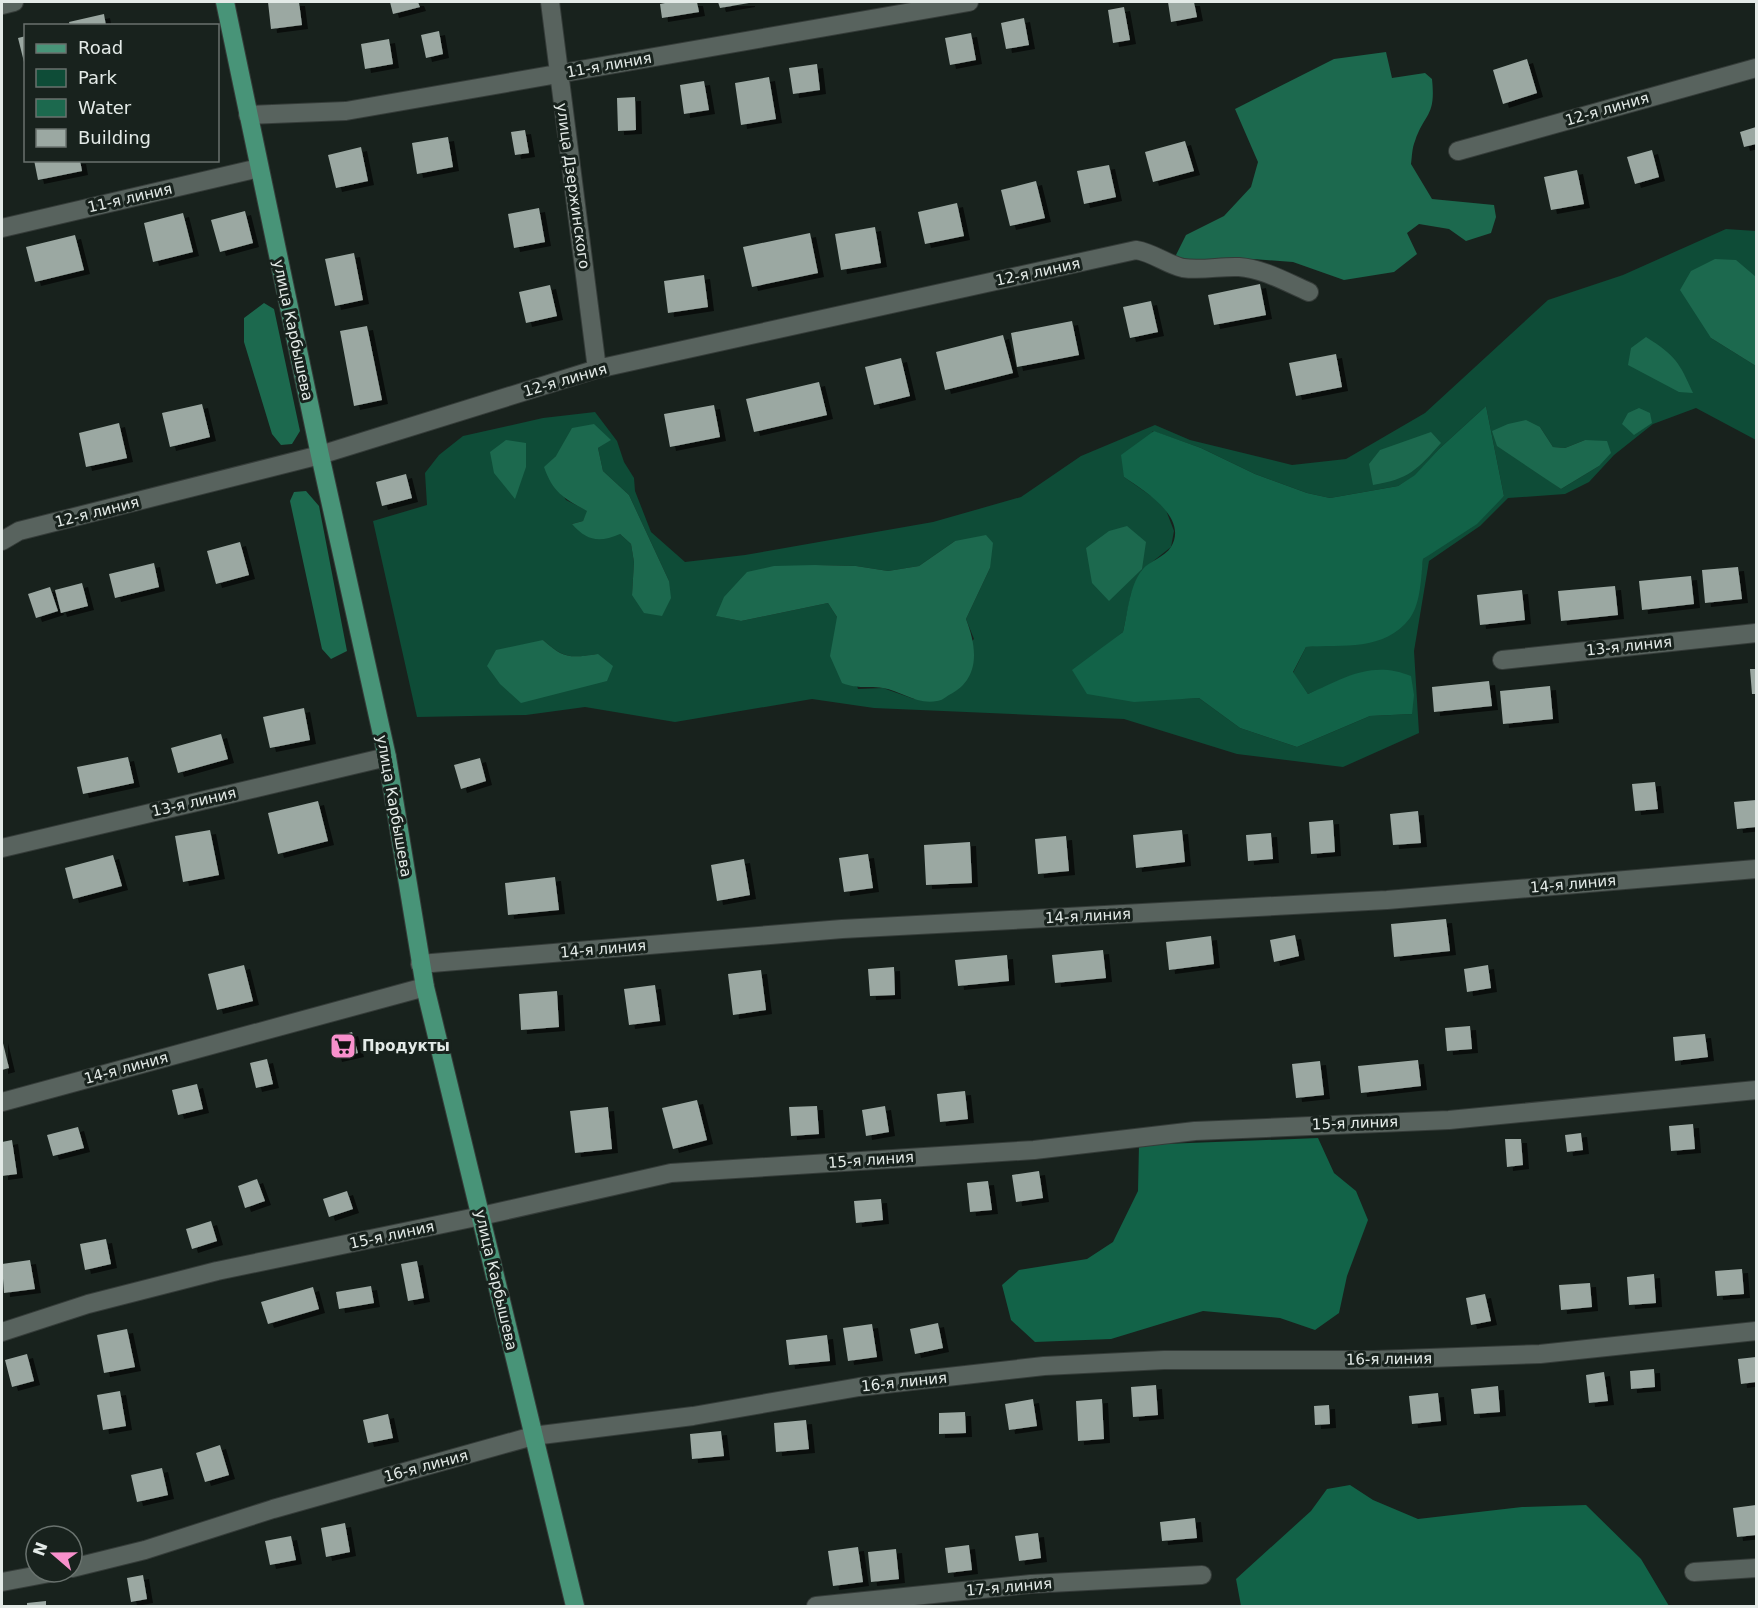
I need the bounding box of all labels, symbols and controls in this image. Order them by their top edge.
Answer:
legend [24,24,219,162]
text: Road [78,37,123,58]
street label: 11-я линия [565,49,653,81]
text: Park [78,67,117,88]
street label: 12-я линия [1563,88,1651,130]
text: Water [78,97,132,118]
street label: улица Дзержинского [552,102,594,270]
text: Building [78,127,151,148]
street label: 11-я линия [86,180,174,216]
street label: 12-я линия [994,254,1082,290]
street label: улица Карбышева [269,258,317,402]
street label: 12-я линия [521,359,609,401]
street label: 12-я линия [53,493,141,531]
street label: 13-я линия [1585,633,1673,659]
street label: улица Карбышева [373,734,415,878]
street label: 13-я линия [150,784,238,820]
street label: 14-я линия [1529,871,1617,897]
street label: 14-я линия [1044,905,1132,927]
street label: 14-я линия [559,936,647,962]
supermarket icon: Продукты [328,1031,358,1061]
place label: Продукты [362,1037,450,1055]
street label: 14-я линия [82,1048,170,1088]
street label: 15-я линия [1312,1113,1398,1133]
street label: 15-я линия [827,1148,915,1172]
street label: улица Карбышева [471,1208,521,1352]
street label: 15-я линия [348,1217,436,1253]
street label: 16-я линия [1346,1349,1432,1369]
street label: 16-я линия [860,1369,948,1395]
street label: 16-я линия [382,1446,470,1486]
north arrow [24,1524,84,1584]
text: N [29,1539,52,1559]
street label: 17-я линия [965,1574,1053,1600]

